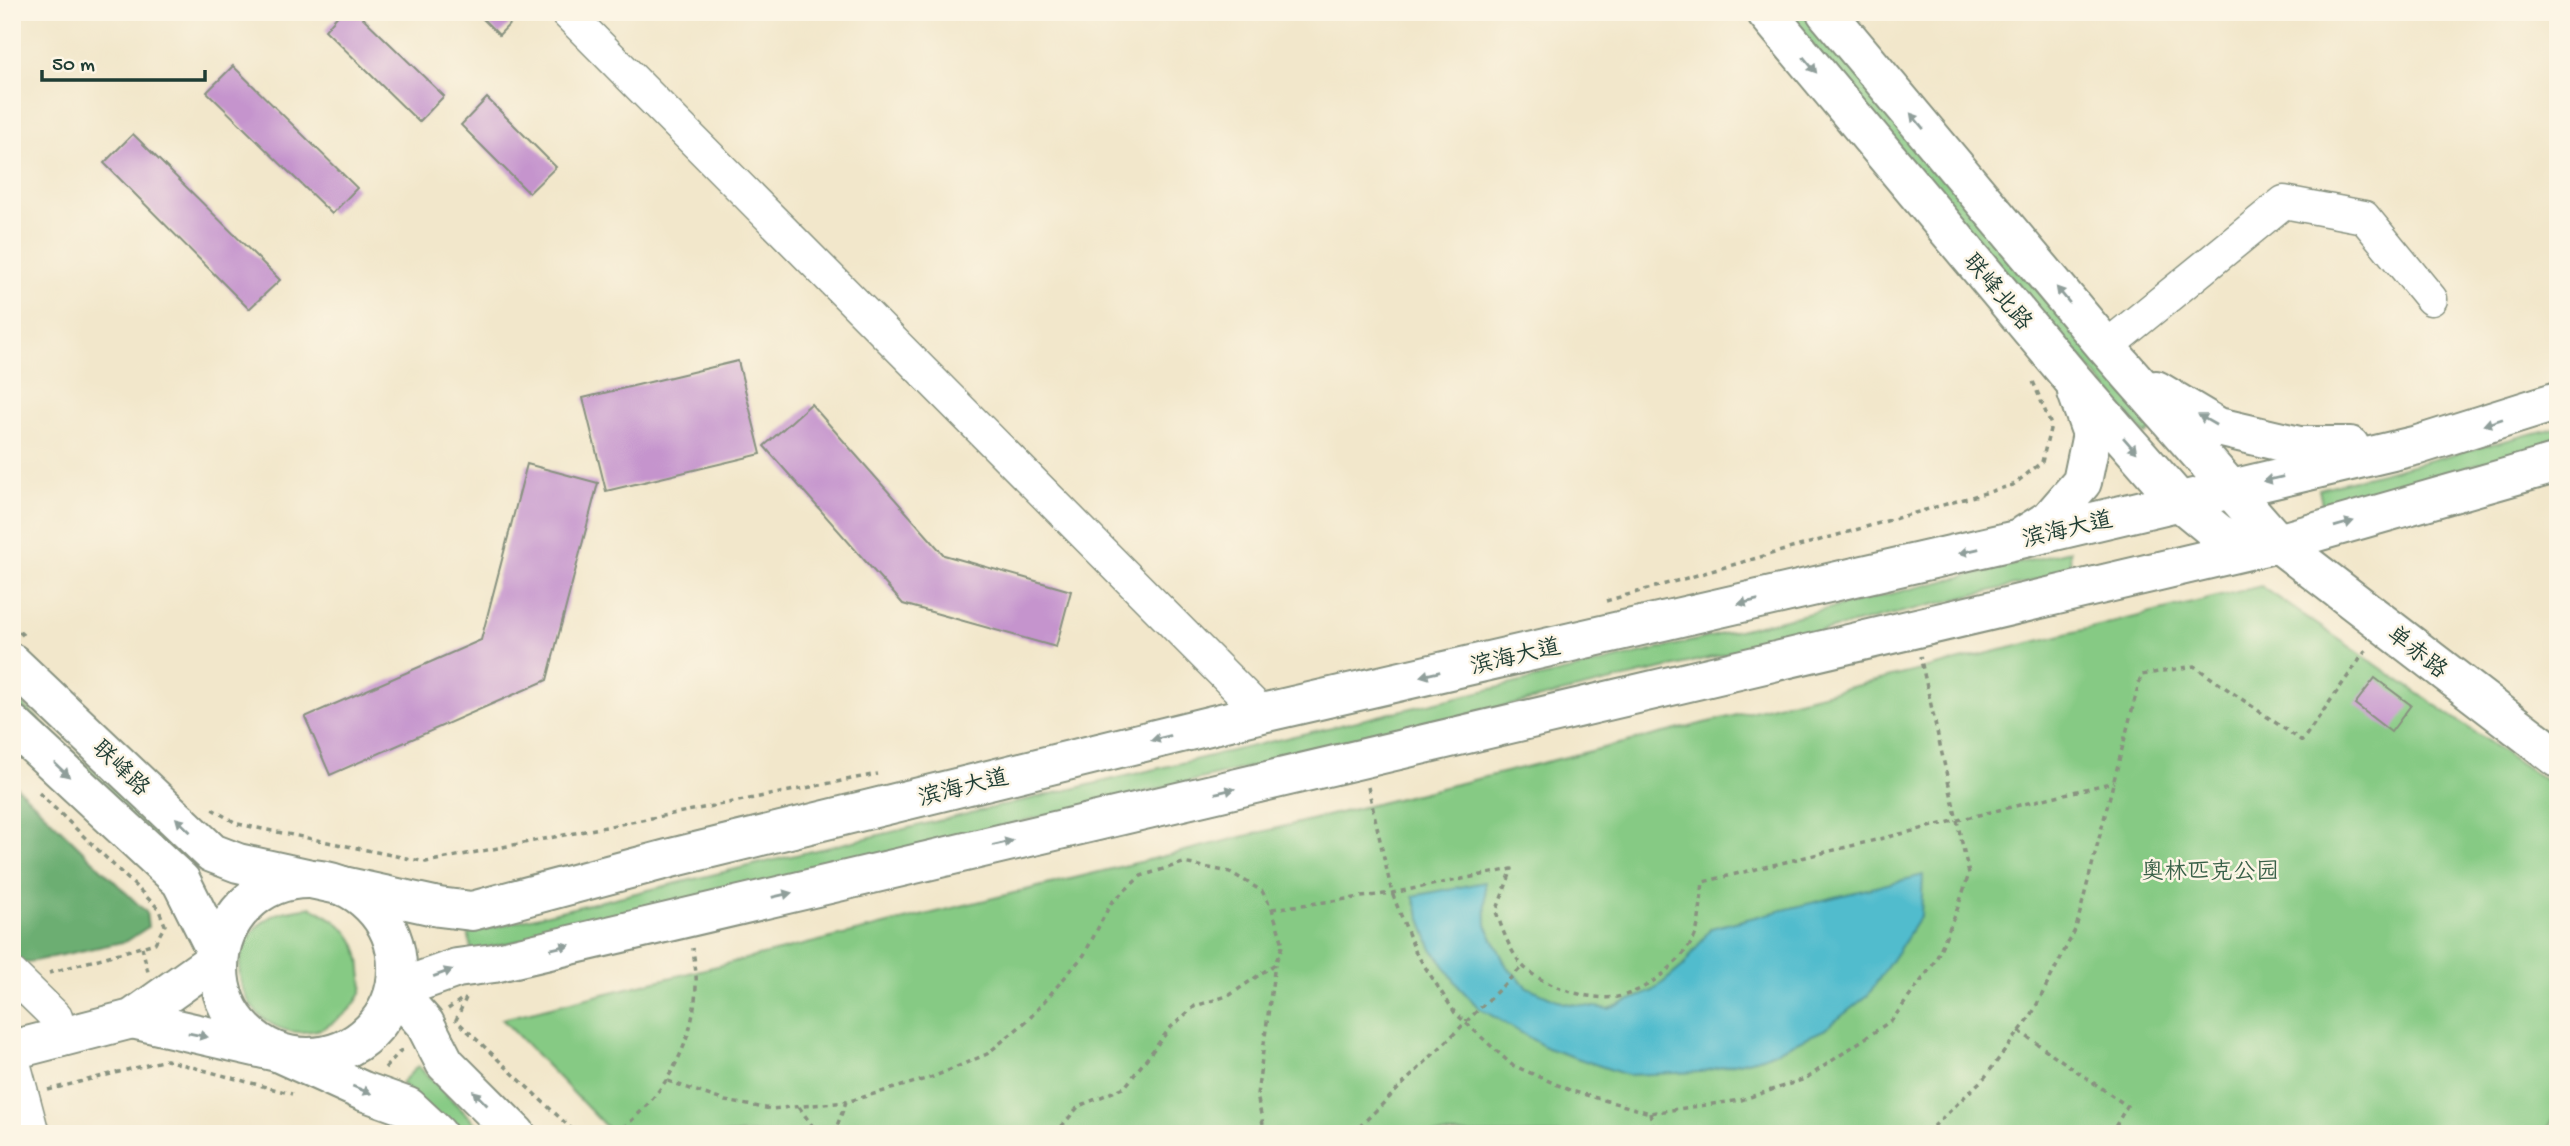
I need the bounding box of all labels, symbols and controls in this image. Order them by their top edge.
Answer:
scale bar [42,38,205,82]
text: 50 m [52,54,95,79]
one-way arrow [1802,56,1817,73]
one-way arrow [1910,112,1925,129]
street label: 联峰北路 [1956,249,2037,337]
one-way arrow [2055,286,2070,304]
one-way arrow [2198,414,2217,426]
one-way arrow [2482,417,2503,428]
one-way arrow [2122,436,2138,454]
one-way arrow [2262,474,2284,485]
street label: 滨海大道 [2020,507,2116,555]
one-way arrow [2333,518,2355,529]
one-way arrow [1958,546,1980,557]
one-way arrow [1737,596,1759,607]
street label: 单赤路 [2380,620,2453,686]
street label: 滨海大道 [1468,634,1564,682]
one-way arrow [1419,669,1441,680]
one-way arrow [1150,732,1172,743]
street label: 联峰路 [85,735,154,803]
one-way arrow [53,762,70,778]
street label: 滨海大道 [916,764,1012,814]
one-way arrow [1214,785,1236,796]
one-way arrow [175,818,192,834]
one-way arrow [992,837,1014,848]
park label: 奥林匹克公园 [2141,858,2279,887]
one-way arrow [771,889,793,900]
one-way arrow [549,941,571,952]
one-way arrow [433,967,454,978]
one-way arrow [187,1030,209,1041]
one-way arrow [351,1085,372,1096]
one-way arrow [472,1090,489,1107]

